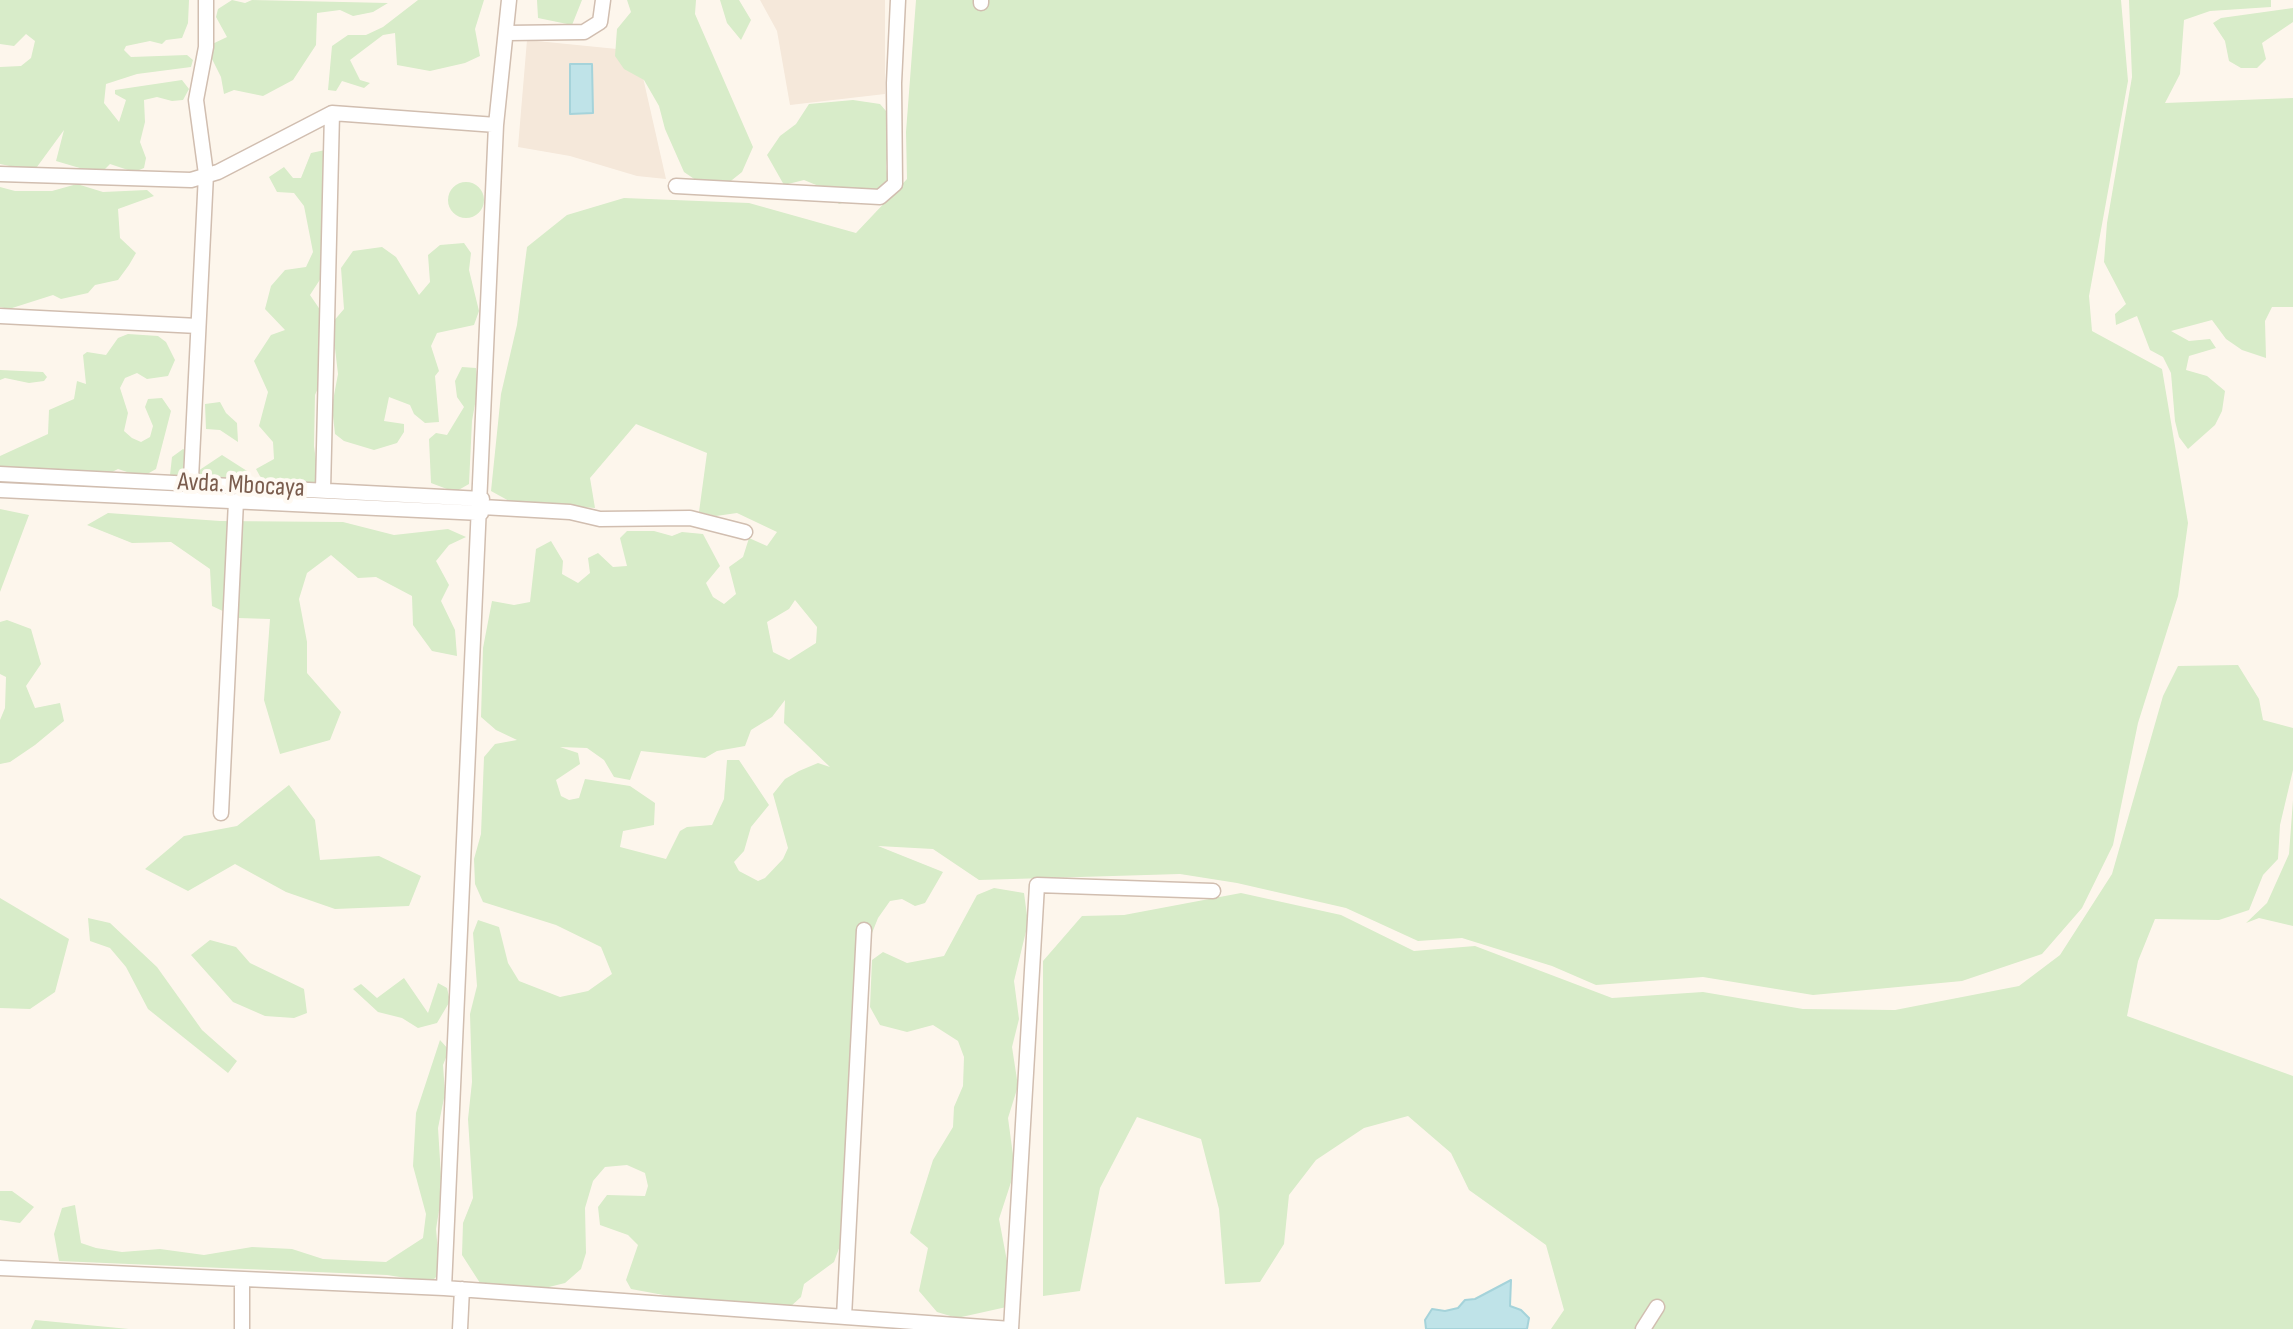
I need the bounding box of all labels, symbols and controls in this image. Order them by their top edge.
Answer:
street label: Avda. Mbocaya [177,467,305,505]

